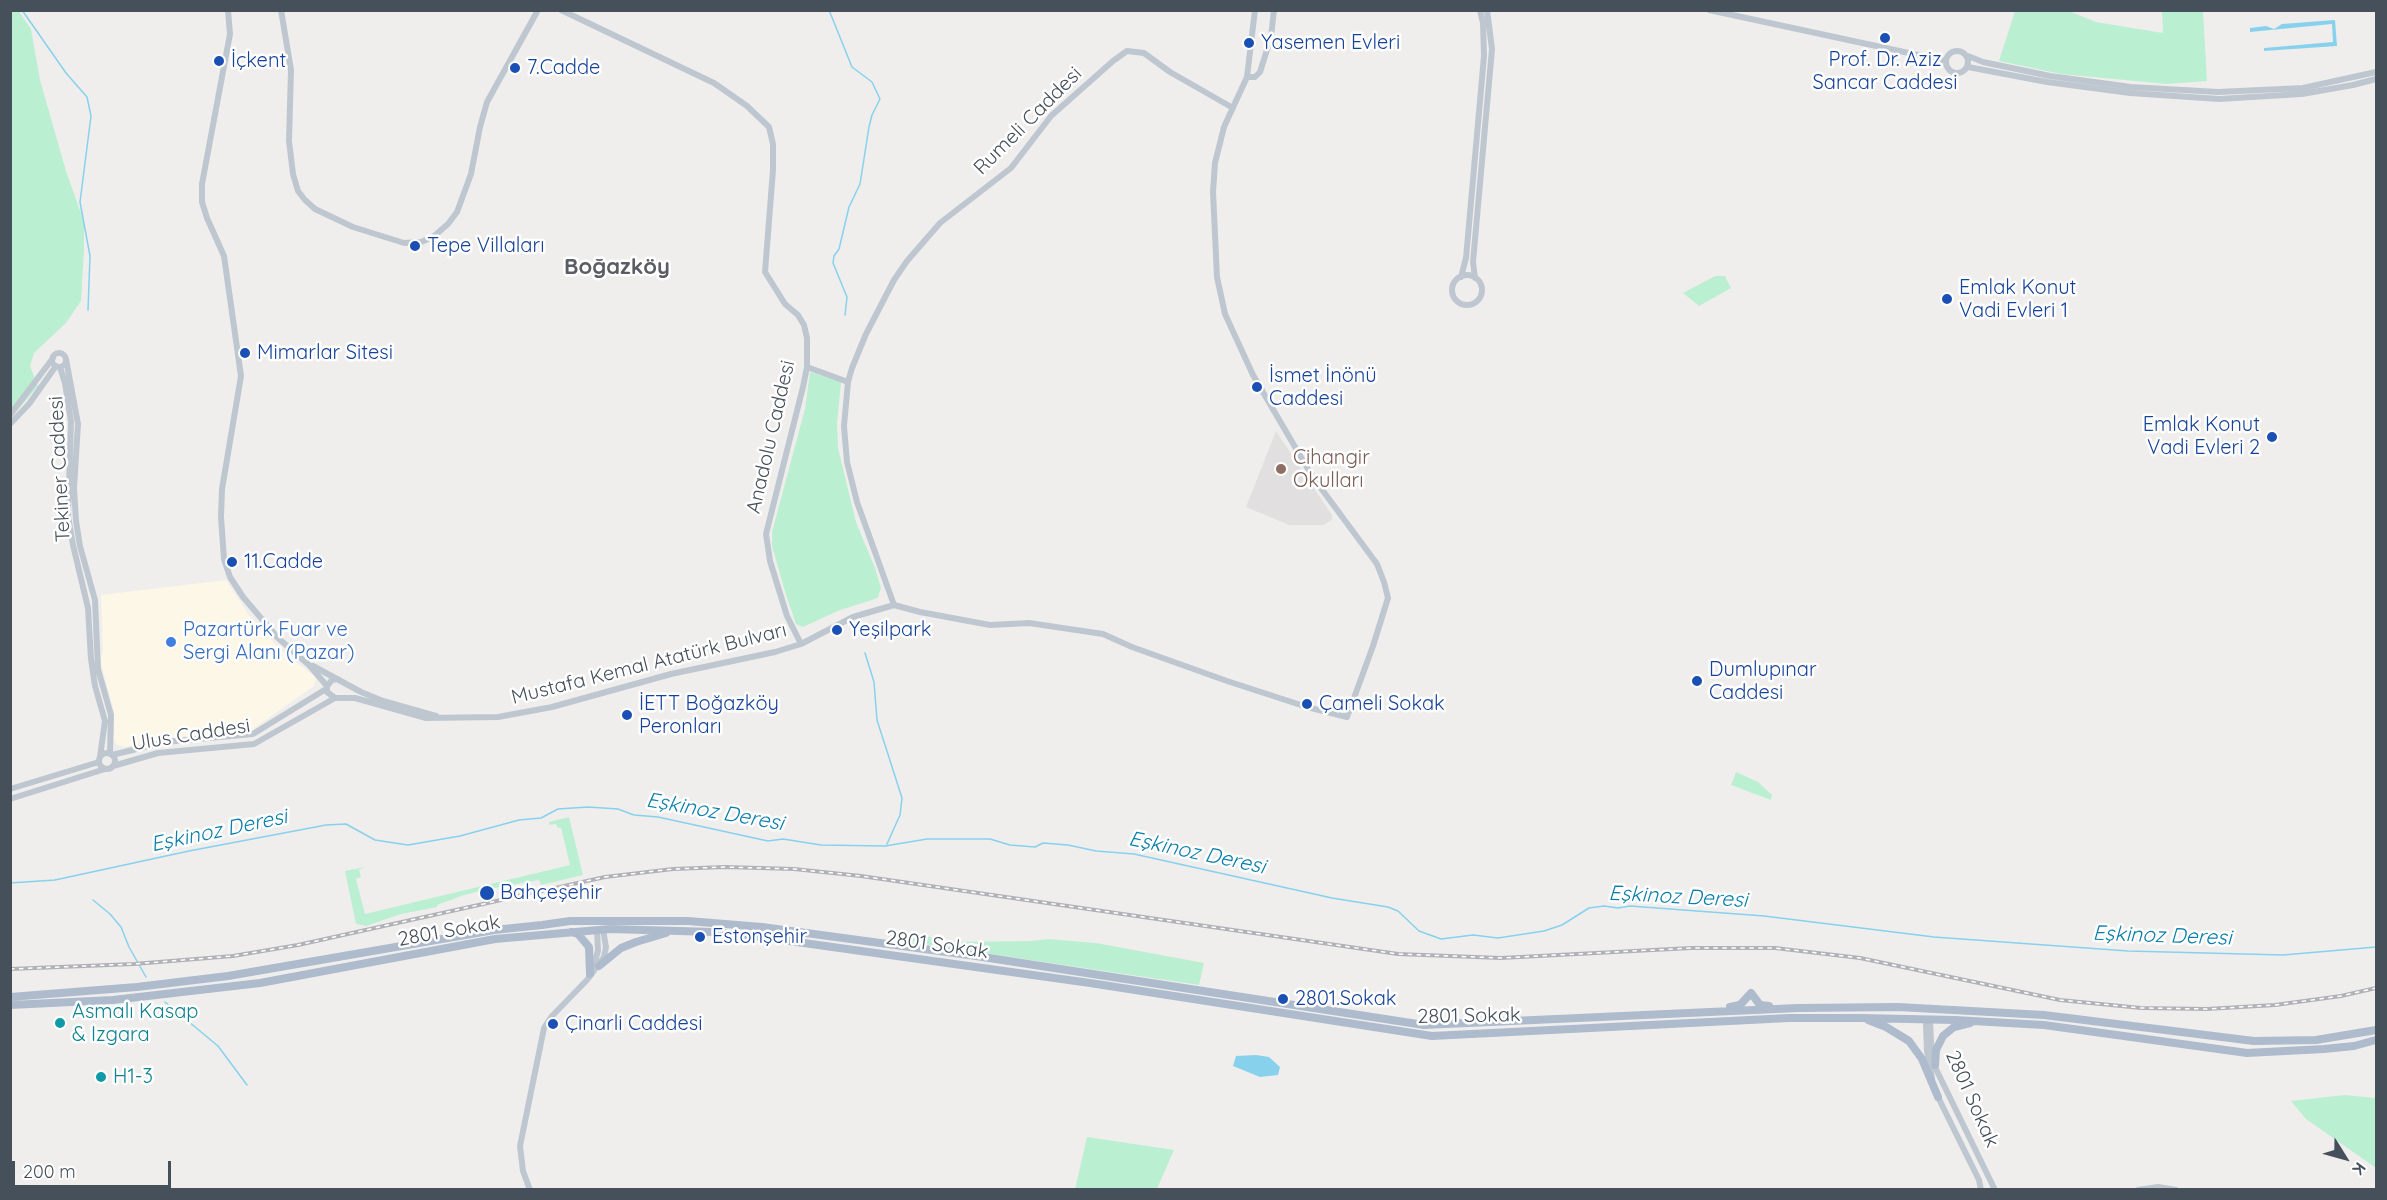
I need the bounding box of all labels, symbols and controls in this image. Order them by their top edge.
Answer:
place label: Yasemen Evleri [1261,31,1400,55]
marker: Prof. Dr. Aziz Sancar Caddesi [1878,31,1892,45]
marker: Yasemen Evleri [1242,36,1256,50]
place label: Prof. Dr. Aziz Sancar Caddesi [1813,48,1957,95]
place label: İçkent [231,49,286,73]
marker: İçkent [212,54,226,68]
place label: 7.Cadde [527,56,600,80]
marker: 7.Cadde [508,61,522,75]
street label: Rumeli Caddesi [969,62,1087,180]
place label: Tepe Villaları [427,234,544,258]
marker: Tepe Villaları [408,239,422,253]
district label: Boğazköy [564,254,670,280]
place label: Emlak Konut Vadi Evleri 1 [1959,276,2076,323]
marker: Emlak Konut Vadi Evleri 1 [1940,292,1954,306]
place label: Mimarlar Sitesi [257,341,393,365]
marker: Mimarlar Sitesi [238,346,252,360]
street label: Anadolu Caddesi [742,358,800,516]
place label: İsmet İnönü Caddesi [1269,364,1377,411]
marker: İsmet İnönü Caddesi [1250,380,1264,394]
street label: Tekiner Caddesi [44,395,76,543]
place label: Emlak Konut Vadi Evleri 2 [2143,413,2260,460]
marker: Emlak Konut Vadi Evleri 2 [2265,430,2279,444]
place label: Cihangir Okulları [1293,446,1370,493]
marker: Cihangir Okulları [1274,462,1288,476]
place label: 11.Cadde [244,550,323,574]
marker: 11.Cadde [225,555,239,569]
place label: Pazartürk Fuar ve Sergi Alanı (Pazar) [183,618,354,665]
street label: Mustafa Kemal Atatürk Bulvarı [509,618,789,710]
place label: Yeşilpark [849,618,932,642]
marker: Yeşilpark [830,623,844,637]
marker: Pazartürk Fuar ve Sergi Alanı (Pazar) [164,635,178,649]
place label: Dumlupınar Caddesi [1709,658,1817,705]
marker: Dumlupınar Caddesi [1690,674,1704,688]
place label: İETT Boğazköy Peronları [639,692,779,739]
place label: Çameli Sokak [1319,692,1445,716]
marker: Çameli Sokak [1300,697,1314,711]
marker: İETT Boğazköy Peronları [620,708,634,722]
street label: Ulus Caddesi [130,714,252,756]
water label: Eşkinoz Deresi [644,788,786,836]
water label: Eşkinoz Deresi [148,804,290,858]
water label: Eşkinoz Deresi [1126,826,1268,880]
place label: Bahçeşehir [500,881,602,905]
water label: Eşkinoz Deresi [1608,881,1748,913]
marker: Bahçeşehir [478,884,496,902]
street label: 2801 Sokak [396,910,502,952]
water label: Eşkinoz Deresi [2092,921,2232,951]
place label: Estonşehir [712,925,807,949]
street label: 2801 Sokak [884,926,990,964]
marker: Estonşehir [693,930,707,944]
place label: 2801.Sokak [1295,987,1397,1011]
marker: 2801.Sokak [1276,992,1290,1006]
place label: Asmalı Kasap & Izgara [72,1000,198,1047]
street label: 2801 Sokak [1417,1003,1521,1029]
place label: Çinarli Caddesi [565,1012,702,1036]
marker: Asmalı Kasap & Izgara [53,1016,67,1030]
marker: Çinarli Caddesi [546,1017,560,1031]
street label: 2801 Sokak [1940,1047,2004,1151]
place label: H1-3 [113,1065,153,1089]
marker: H1-3 [94,1070,108,1084]
north arrow [2315,1128,2375,1188]
scale bar [15,1149,174,1187]
text: K [2348,1159,2371,1179]
text: 200 m [23,1160,76,1183]

